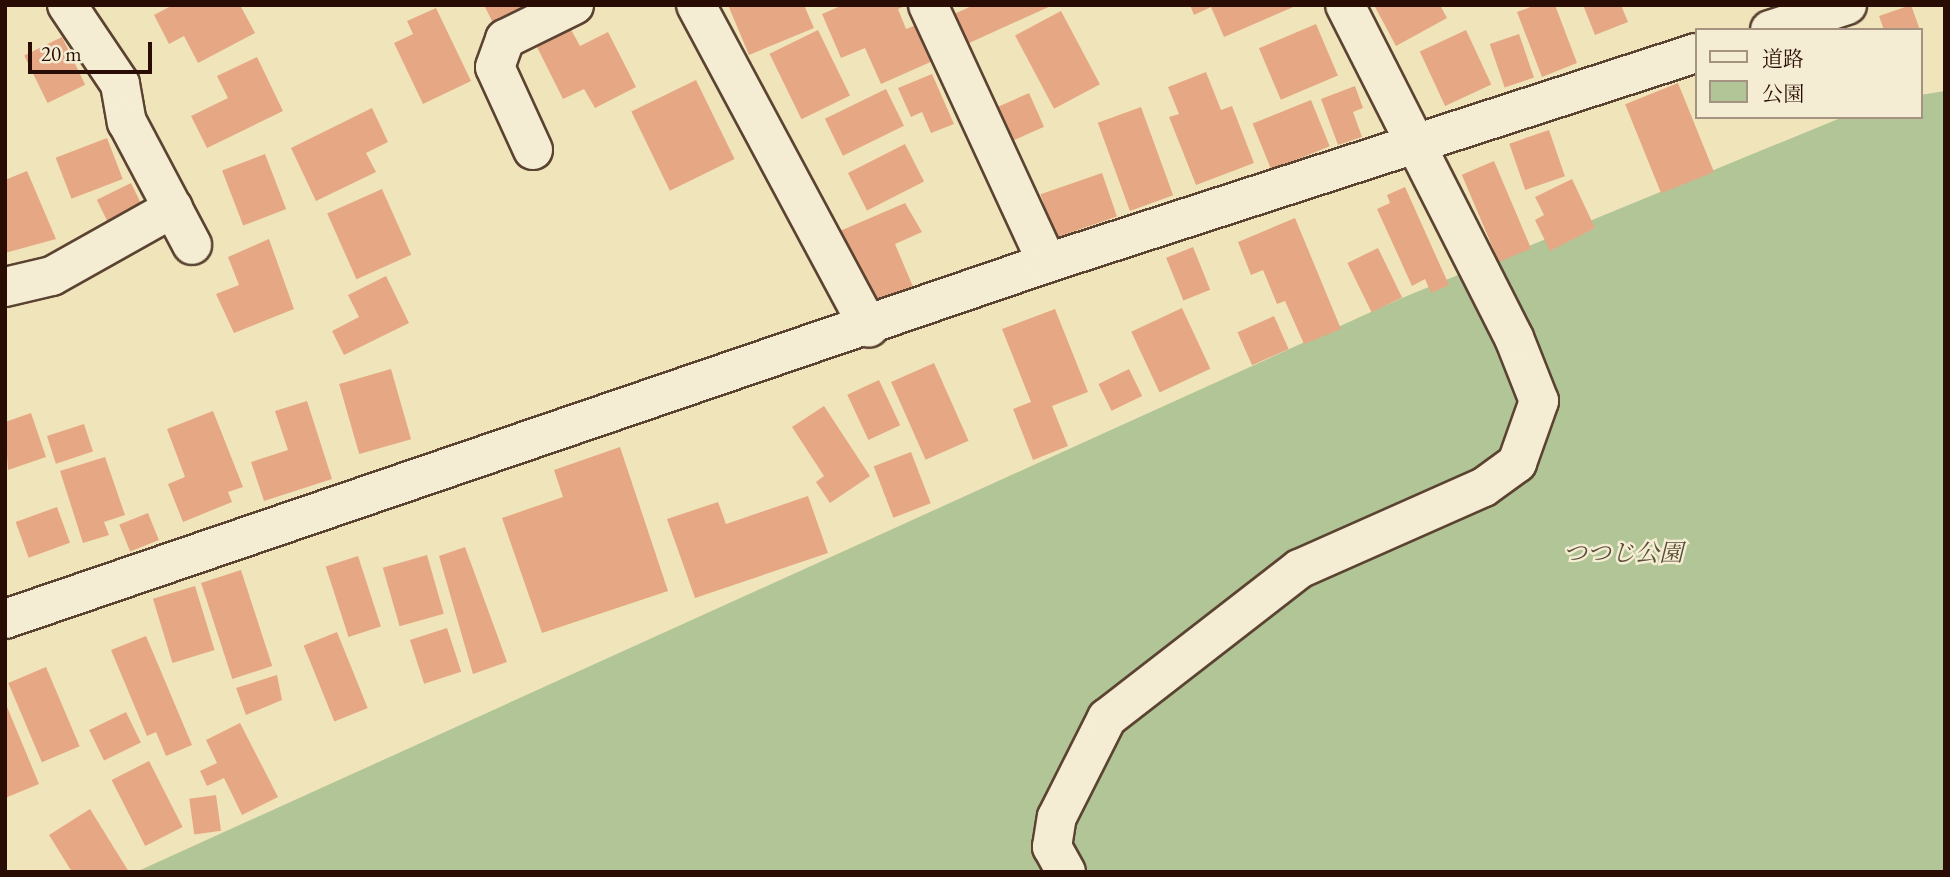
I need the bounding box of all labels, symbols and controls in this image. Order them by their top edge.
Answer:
scale bar [32,28,156,72]
legend [1694,28,1922,119]
text: 20 m [41,40,82,67]
text: 道路 [1762,45,1804,72]
text: 公園 [1762,80,1804,107]
park label: つつじ公園 [1563,539,1683,567]

